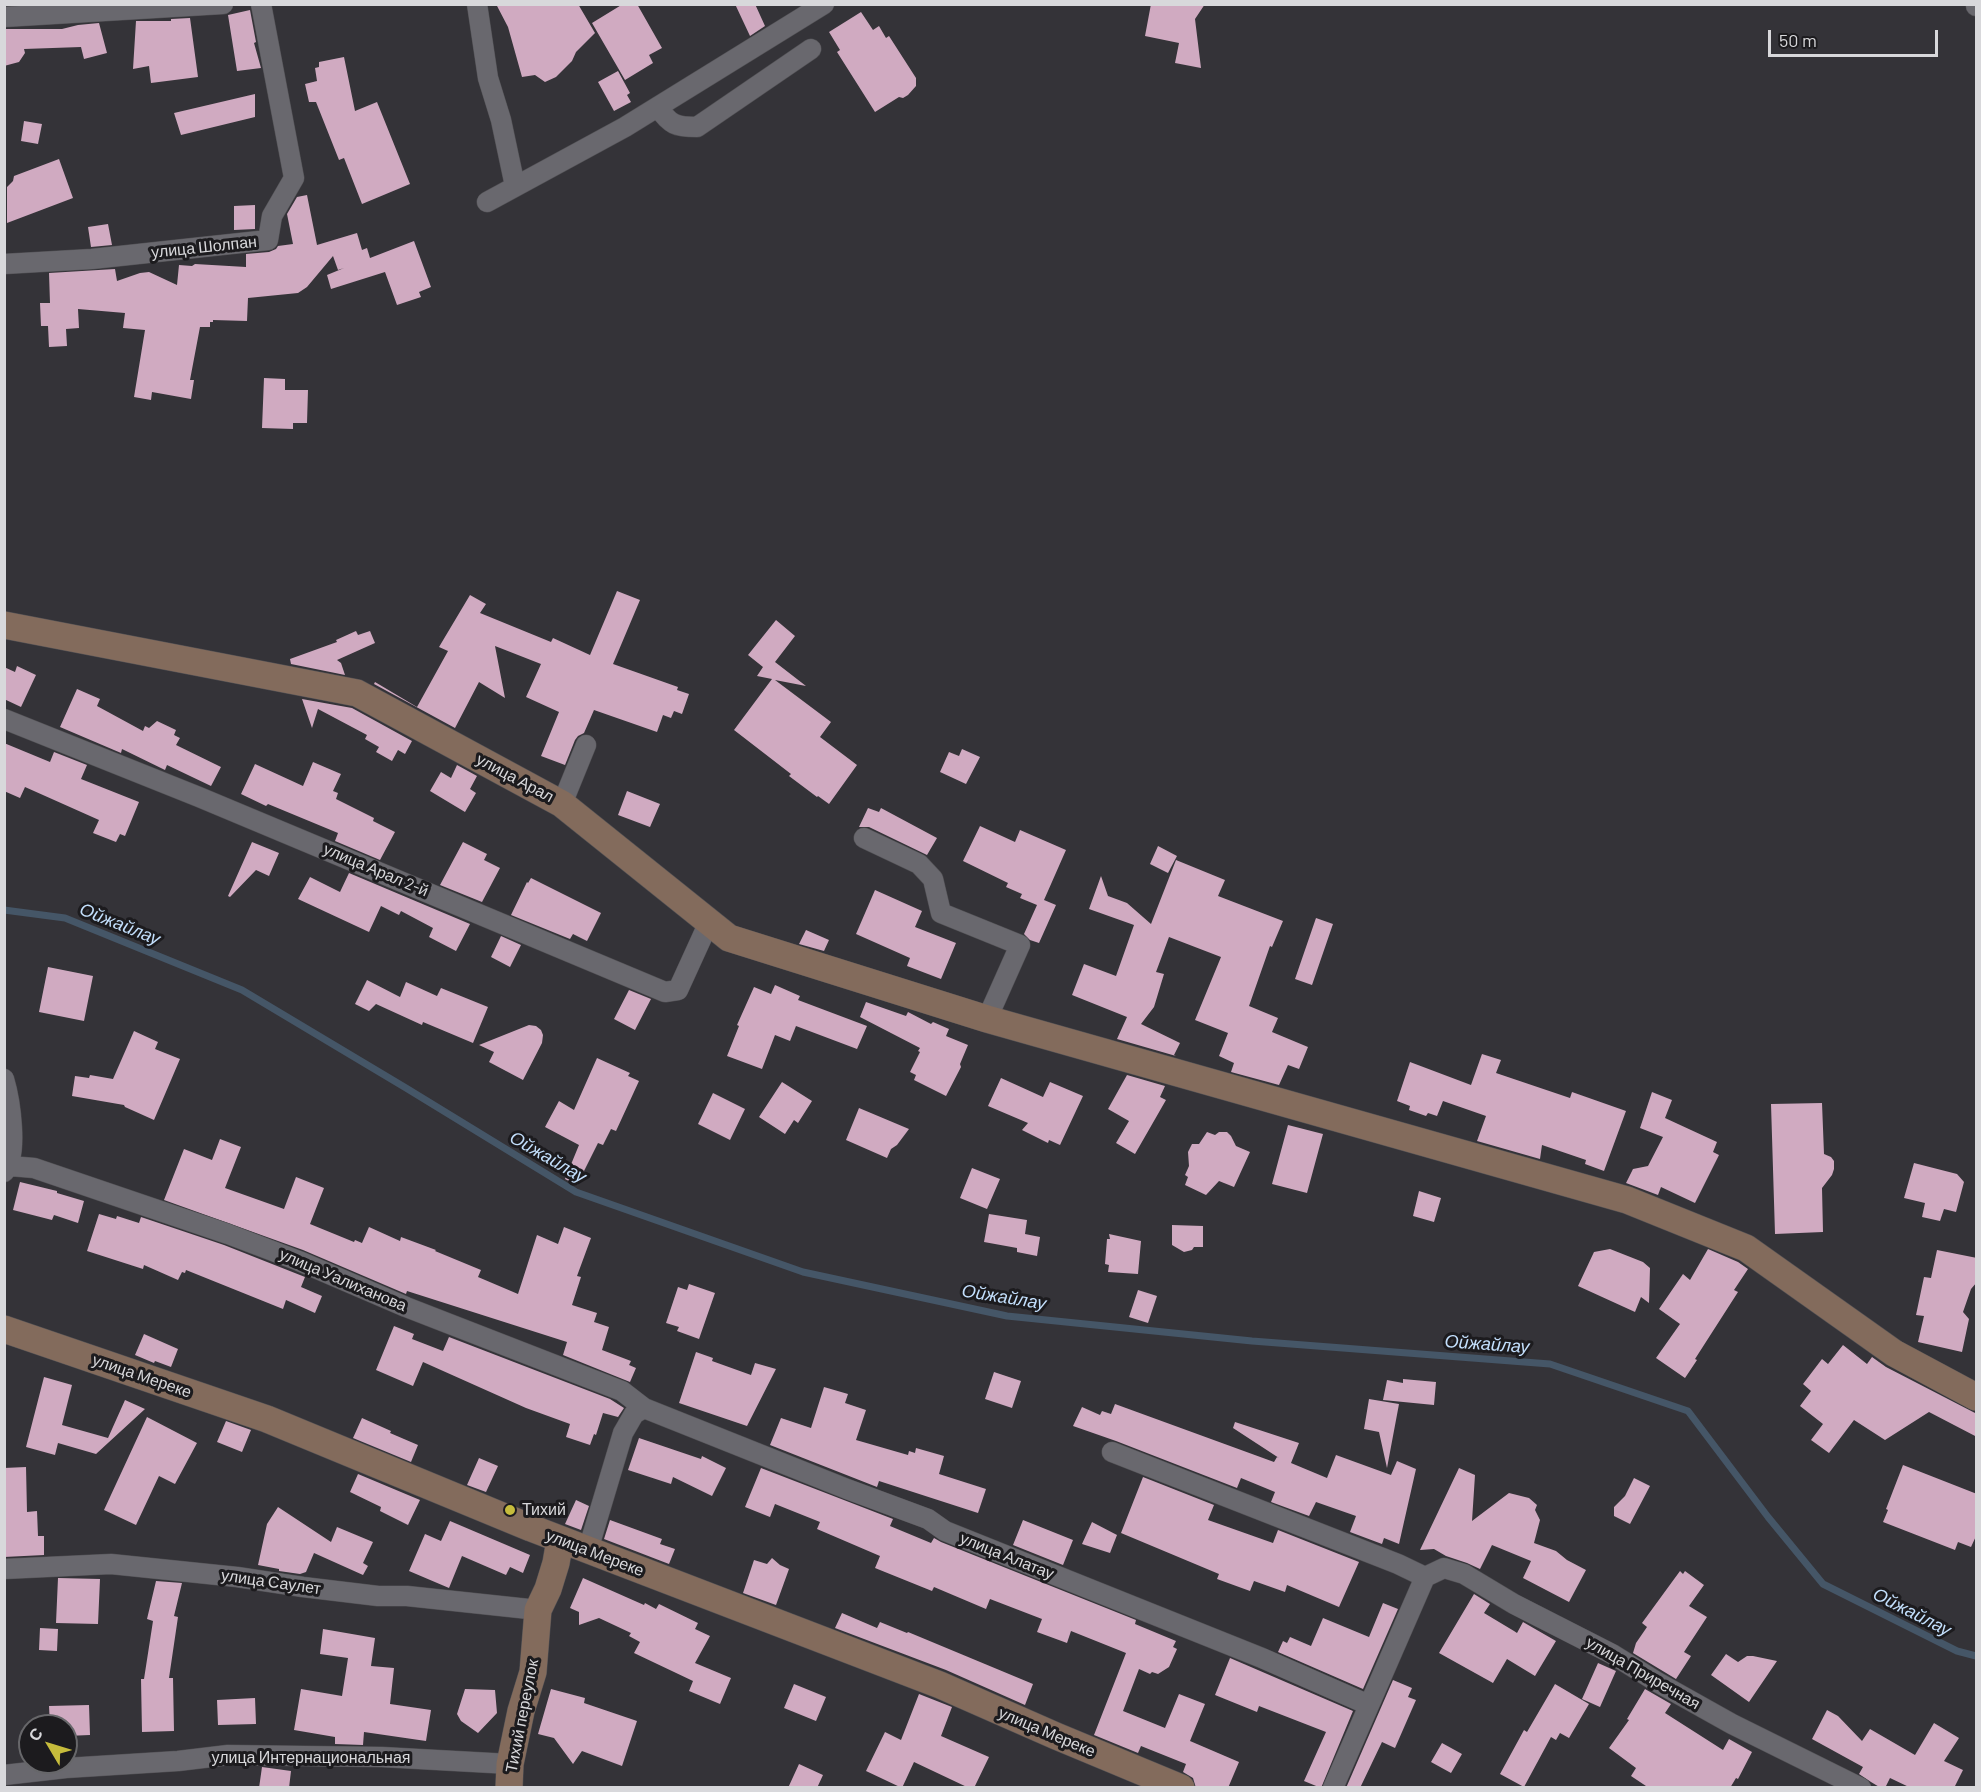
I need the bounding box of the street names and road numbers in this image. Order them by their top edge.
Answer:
street label: улица Шолпан [150,232,258,262]
street label: улица Арал [473,750,557,806]
street label: улица Арал 2-й [321,839,431,901]
street label: улица Уалиханова [277,1245,409,1315]
street label: улица Мереке [90,1350,194,1402]
street label: улица Мереке [543,1525,647,1581]
street label: улица Алатау [957,1528,1057,1584]
street label: улица Саулет [220,1566,322,1598]
street label: улица Приречная [1583,1633,1703,1713]
street label: Тихий переулок [502,1658,542,1774]
street label: улица Мереке [996,1703,1098,1761]
street label: улица Интернациональная [211,1748,411,1768]

